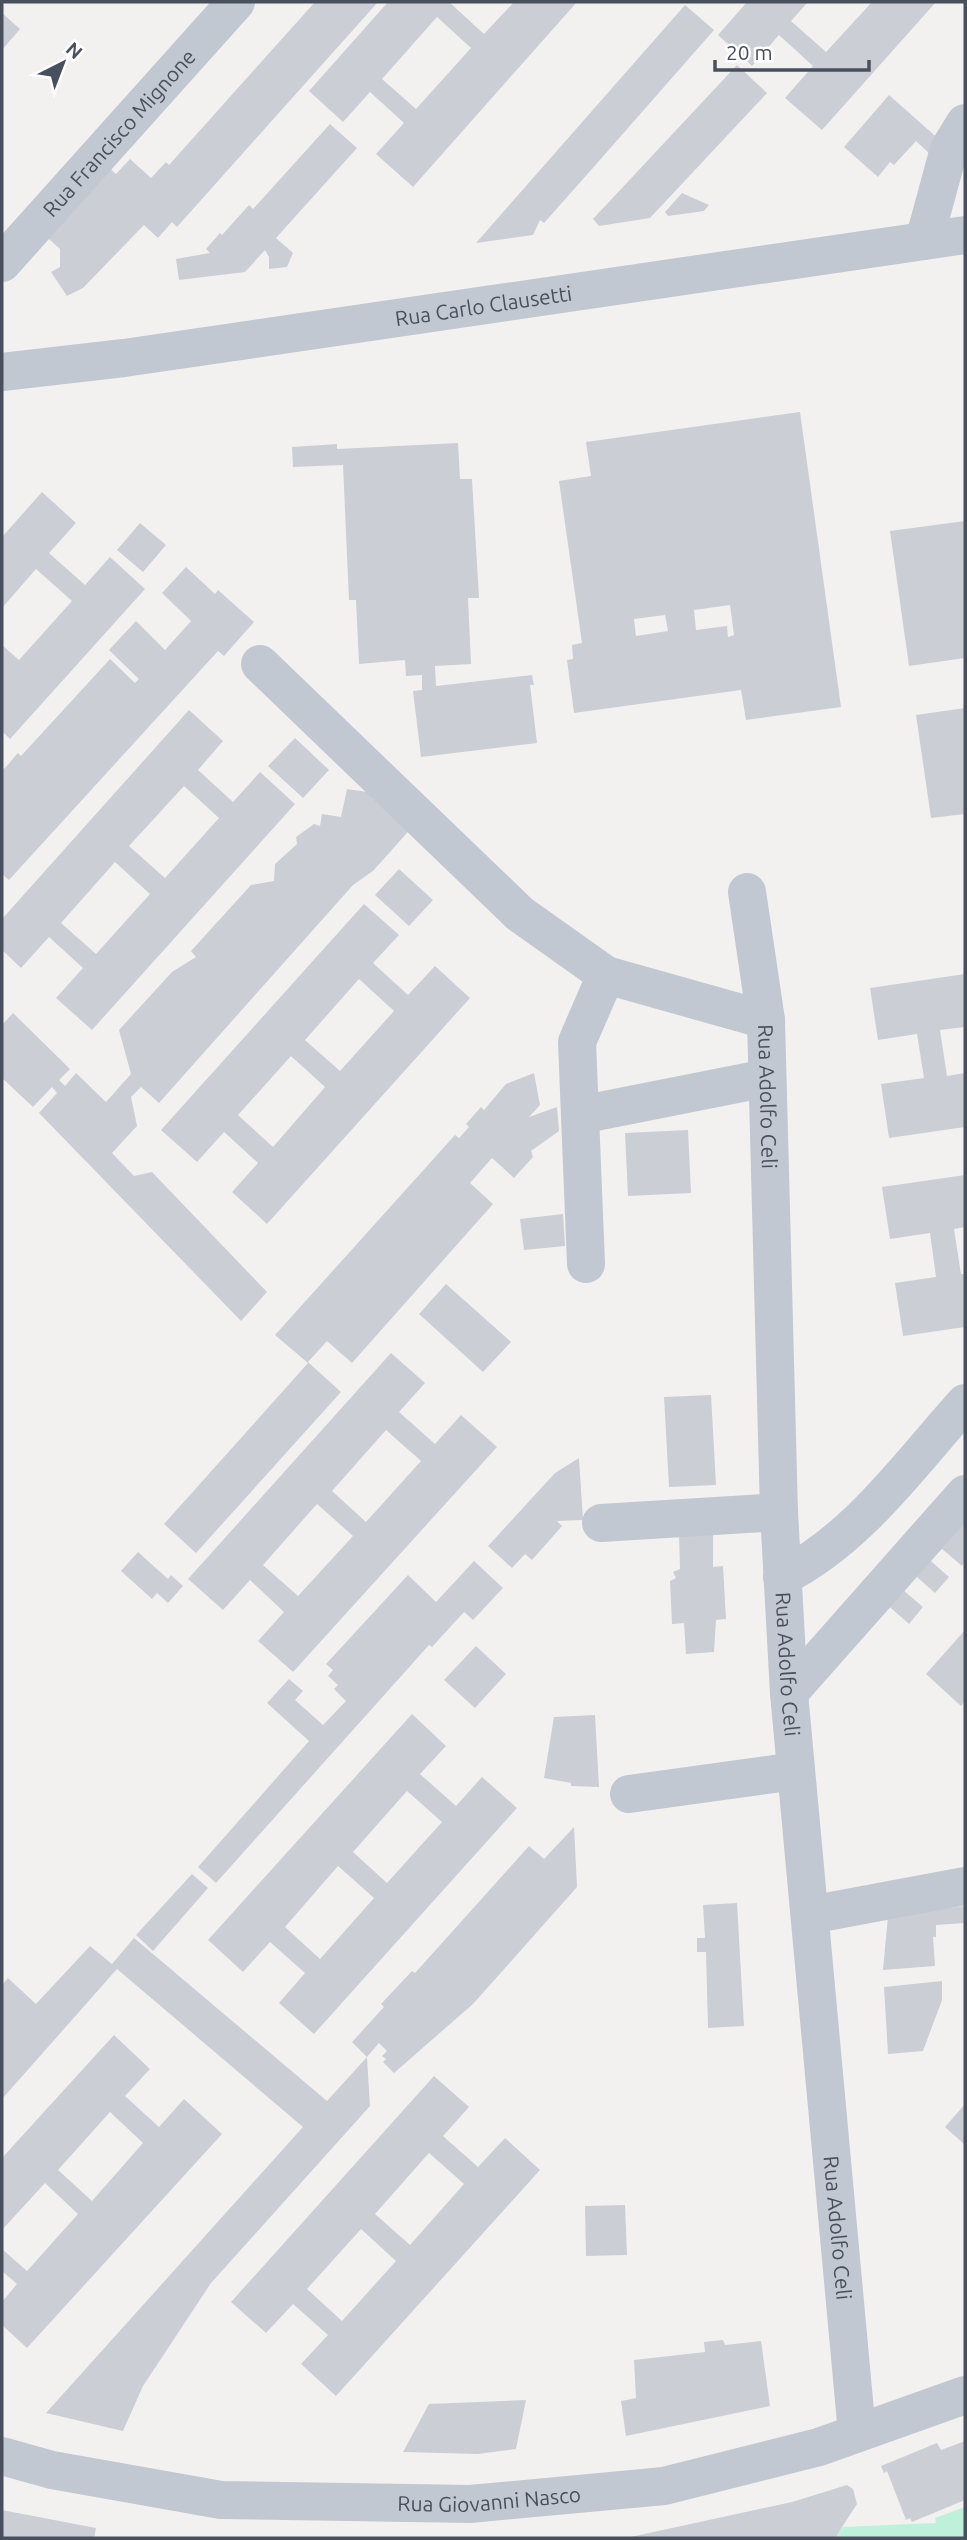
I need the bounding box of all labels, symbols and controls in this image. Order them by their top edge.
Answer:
north arrow [28,28,98,98]
scale bar [715,28,869,72]
text: N [62,37,87,63]
text: 20 m [726,40,773,64]
street label: Rua Francisco Mignone [38,44,200,221]
street label: Rua Carlo Clausetti [393,281,573,330]
street label: Rua Adolfo Celi [754,1024,782,1169]
street label: Rua Adolfo Celi [771,1591,805,1737]
street label: Rua Adolfo Celi [820,2155,857,2301]
street label: Rua Giovanni Nasco [397,2482,582,2516]

